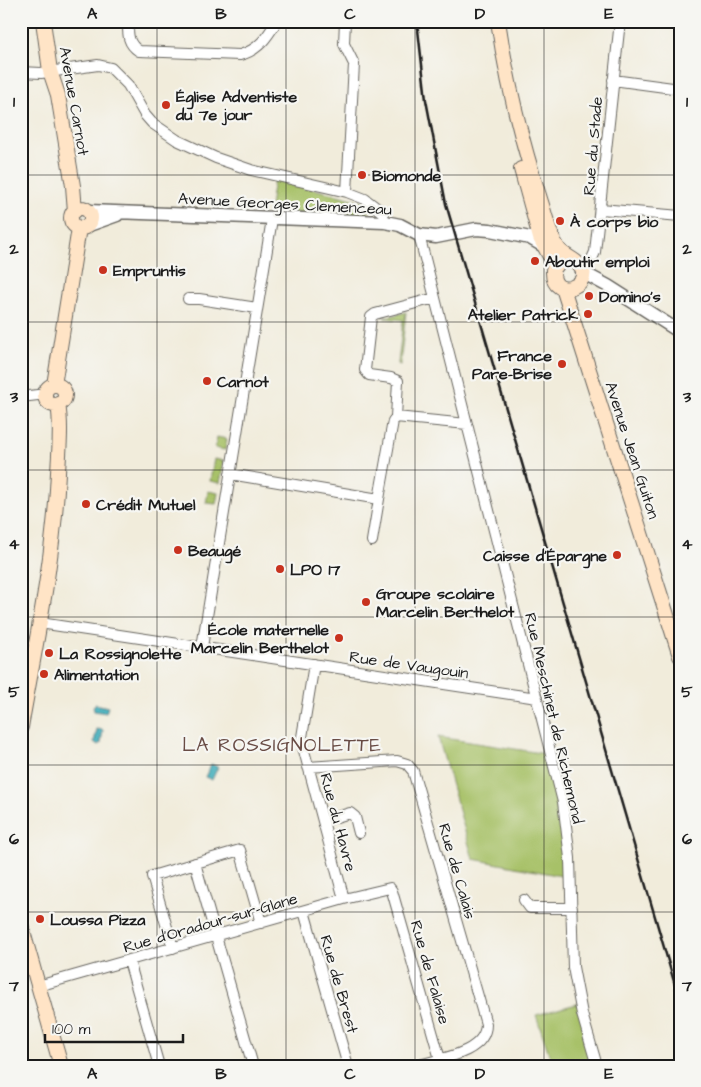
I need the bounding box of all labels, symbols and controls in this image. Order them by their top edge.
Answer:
text: A [87,3,98,25]
text: B [215,3,227,25]
text: C [344,3,356,25]
text: D [475,3,486,25]
text: E [604,3,614,25]
street label: Avenue Carnot [54,45,95,158]
place label: Église Adventiste du 7e jour [175,86,298,126]
text: 1 [13,91,16,113]
text: 1 [686,91,689,113]
street label: Rue du Stade [578,95,608,196]
marker: Église Adventiste du 7e jour [160,99,172,111]
place label: Biomonde [372,165,441,187]
marker: Biomonde [356,169,368,181]
street label: Avenue Georges Clemenceau [177,187,392,222]
place label: À corps bio [570,211,659,233]
marker: À corps bio [554,215,566,227]
text: 2 [8,238,19,260]
text: 2 [681,238,692,260]
place label: Aboutir emploi [545,251,650,273]
marker: Aboutir emploi [529,255,541,267]
place label: Empruntis [113,260,186,282]
marker: Empruntis [97,264,109,276]
place label: Domino's [599,286,661,308]
marker: Domino's [583,290,595,302]
place label: Atelier Patrick [468,304,578,326]
marker: Atelier Patrick [582,308,594,320]
place label: France Pare-Brise [472,345,552,385]
marker: France Pare-Brise [556,358,568,370]
place label: Carnot [217,371,269,393]
marker: Carnot [201,375,213,387]
street label: Avenue Jean Guiton [599,379,665,522]
text: 3 [9,386,19,408]
text: 3 [682,386,692,408]
place label: Crédit Mutuel [96,494,196,516]
marker: Crédit Mutuel [80,498,92,510]
text: 4 [9,533,20,555]
text: 4 [682,533,693,555]
place label: Beaugé [188,540,242,564]
marker: Beaugé [172,544,184,556]
place label: Caisse d'Épargne [483,545,607,569]
marker: Caisse d'Épargne [611,549,623,561]
place label: LPO 17 [290,559,340,581]
marker: LPO 17 [274,563,286,575]
place label: Groupe scolaire Marcelin Berthelot [376,583,515,623]
marker: Groupe scolaire Marcelin Berthelot [360,596,372,608]
street label: Rue Meschinet de Richemond [519,611,589,826]
place label: École maternelle Marcelin Berthelot [191,619,330,659]
marker: École maternelle Marcelin Berthelot [333,632,345,644]
place label: La Rossignolette [59,643,182,667]
street label: Rue de Vaugouin [348,646,470,685]
marker: La Rossignolette [43,647,55,659]
place label: Alimentation [54,664,139,686]
marker: Alimentation [38,668,50,680]
text: 5 [8,681,20,703]
text: 5 [681,681,693,703]
district label: LA ROSSIGNOLETTE [182,732,382,759]
street label: Rue du Havre [314,771,362,874]
street label: Rue de Calais [433,821,481,922]
text: 6 [9,828,19,850]
text: 6 [682,828,692,850]
street label: Rue d'Oradour-sur-Glane [120,887,300,958]
place label: Loussa Pizza [50,909,146,931]
marker: Loussa Pizza [34,913,46,925]
street label: Rue de Falaise [405,918,455,1027]
street label: Rue de Brest [315,933,364,1036]
text: 7 [8,975,19,997]
text: 7 [681,975,692,997]
scale bar [45,1012,182,1044]
text: 100 m [52,1019,91,1040]
text: A [87,1063,98,1085]
text: B [215,1063,227,1085]
text: C [344,1063,356,1085]
text: D [475,1063,486,1085]
text: E [604,1063,614,1085]

